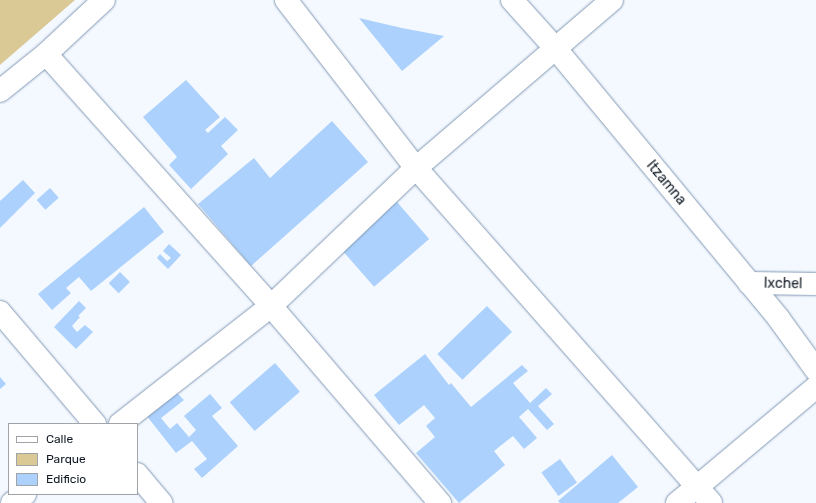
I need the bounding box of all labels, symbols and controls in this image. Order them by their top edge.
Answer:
street label: Itzamna [643,157,689,209]
street label: Ixchel [764,275,802,293]
legend [8,423,138,495]
text: Calle [46,432,73,446]
text: Parque [46,452,86,466]
text: Edificio [46,472,86,486]

